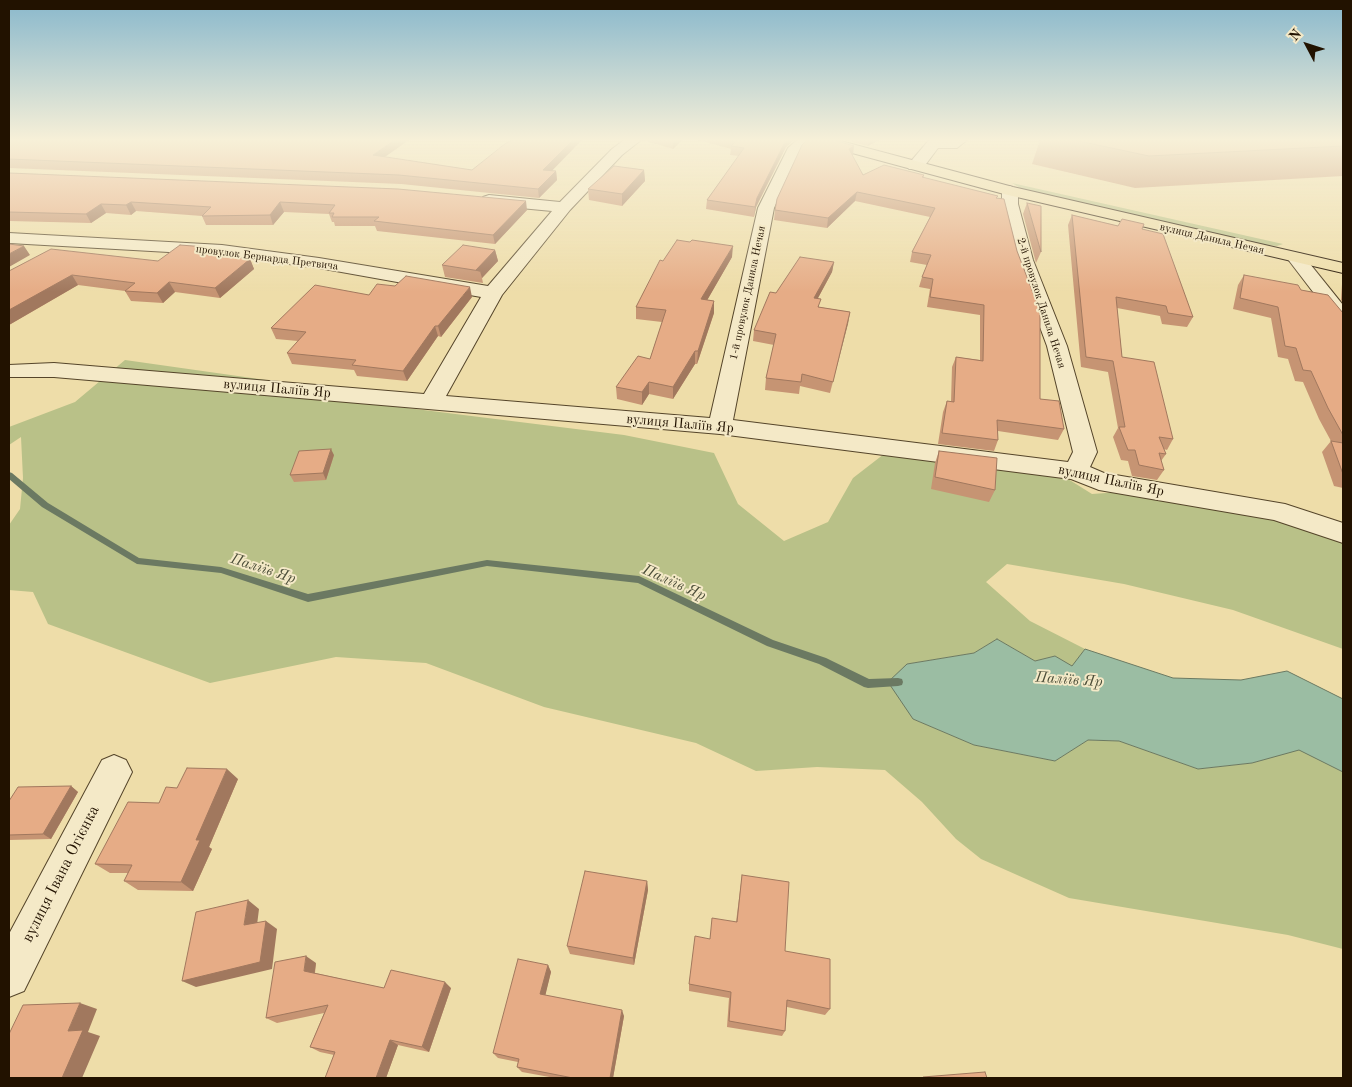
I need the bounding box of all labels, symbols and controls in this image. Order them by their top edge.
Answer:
north arrow [1282,20,1332,70]
text: N [1287,27,1304,44]
street label: вулиця Данила Нечая [1159,221,1265,257]
street label: 1-й провулок Данила Нечая [727,225,769,361]
street label: 2-й провулок Данила Нечая [1014,236,1068,370]
street label: провулок Бернарда Претвича [195,243,339,273]
street label: вулиця Паліїв Яр [223,376,331,402]
street label: вулиця Паліїв Яр [626,411,734,437]
street label: вулиця Паліїв Яр [1056,462,1166,500]
water label: Паліїв Яр [228,550,298,588]
water label: Паліїв Яр [639,561,709,605]
water label: Паліїв Яр [1035,669,1103,691]
street label: вулиця Івана Огієнка [18,802,104,946]

